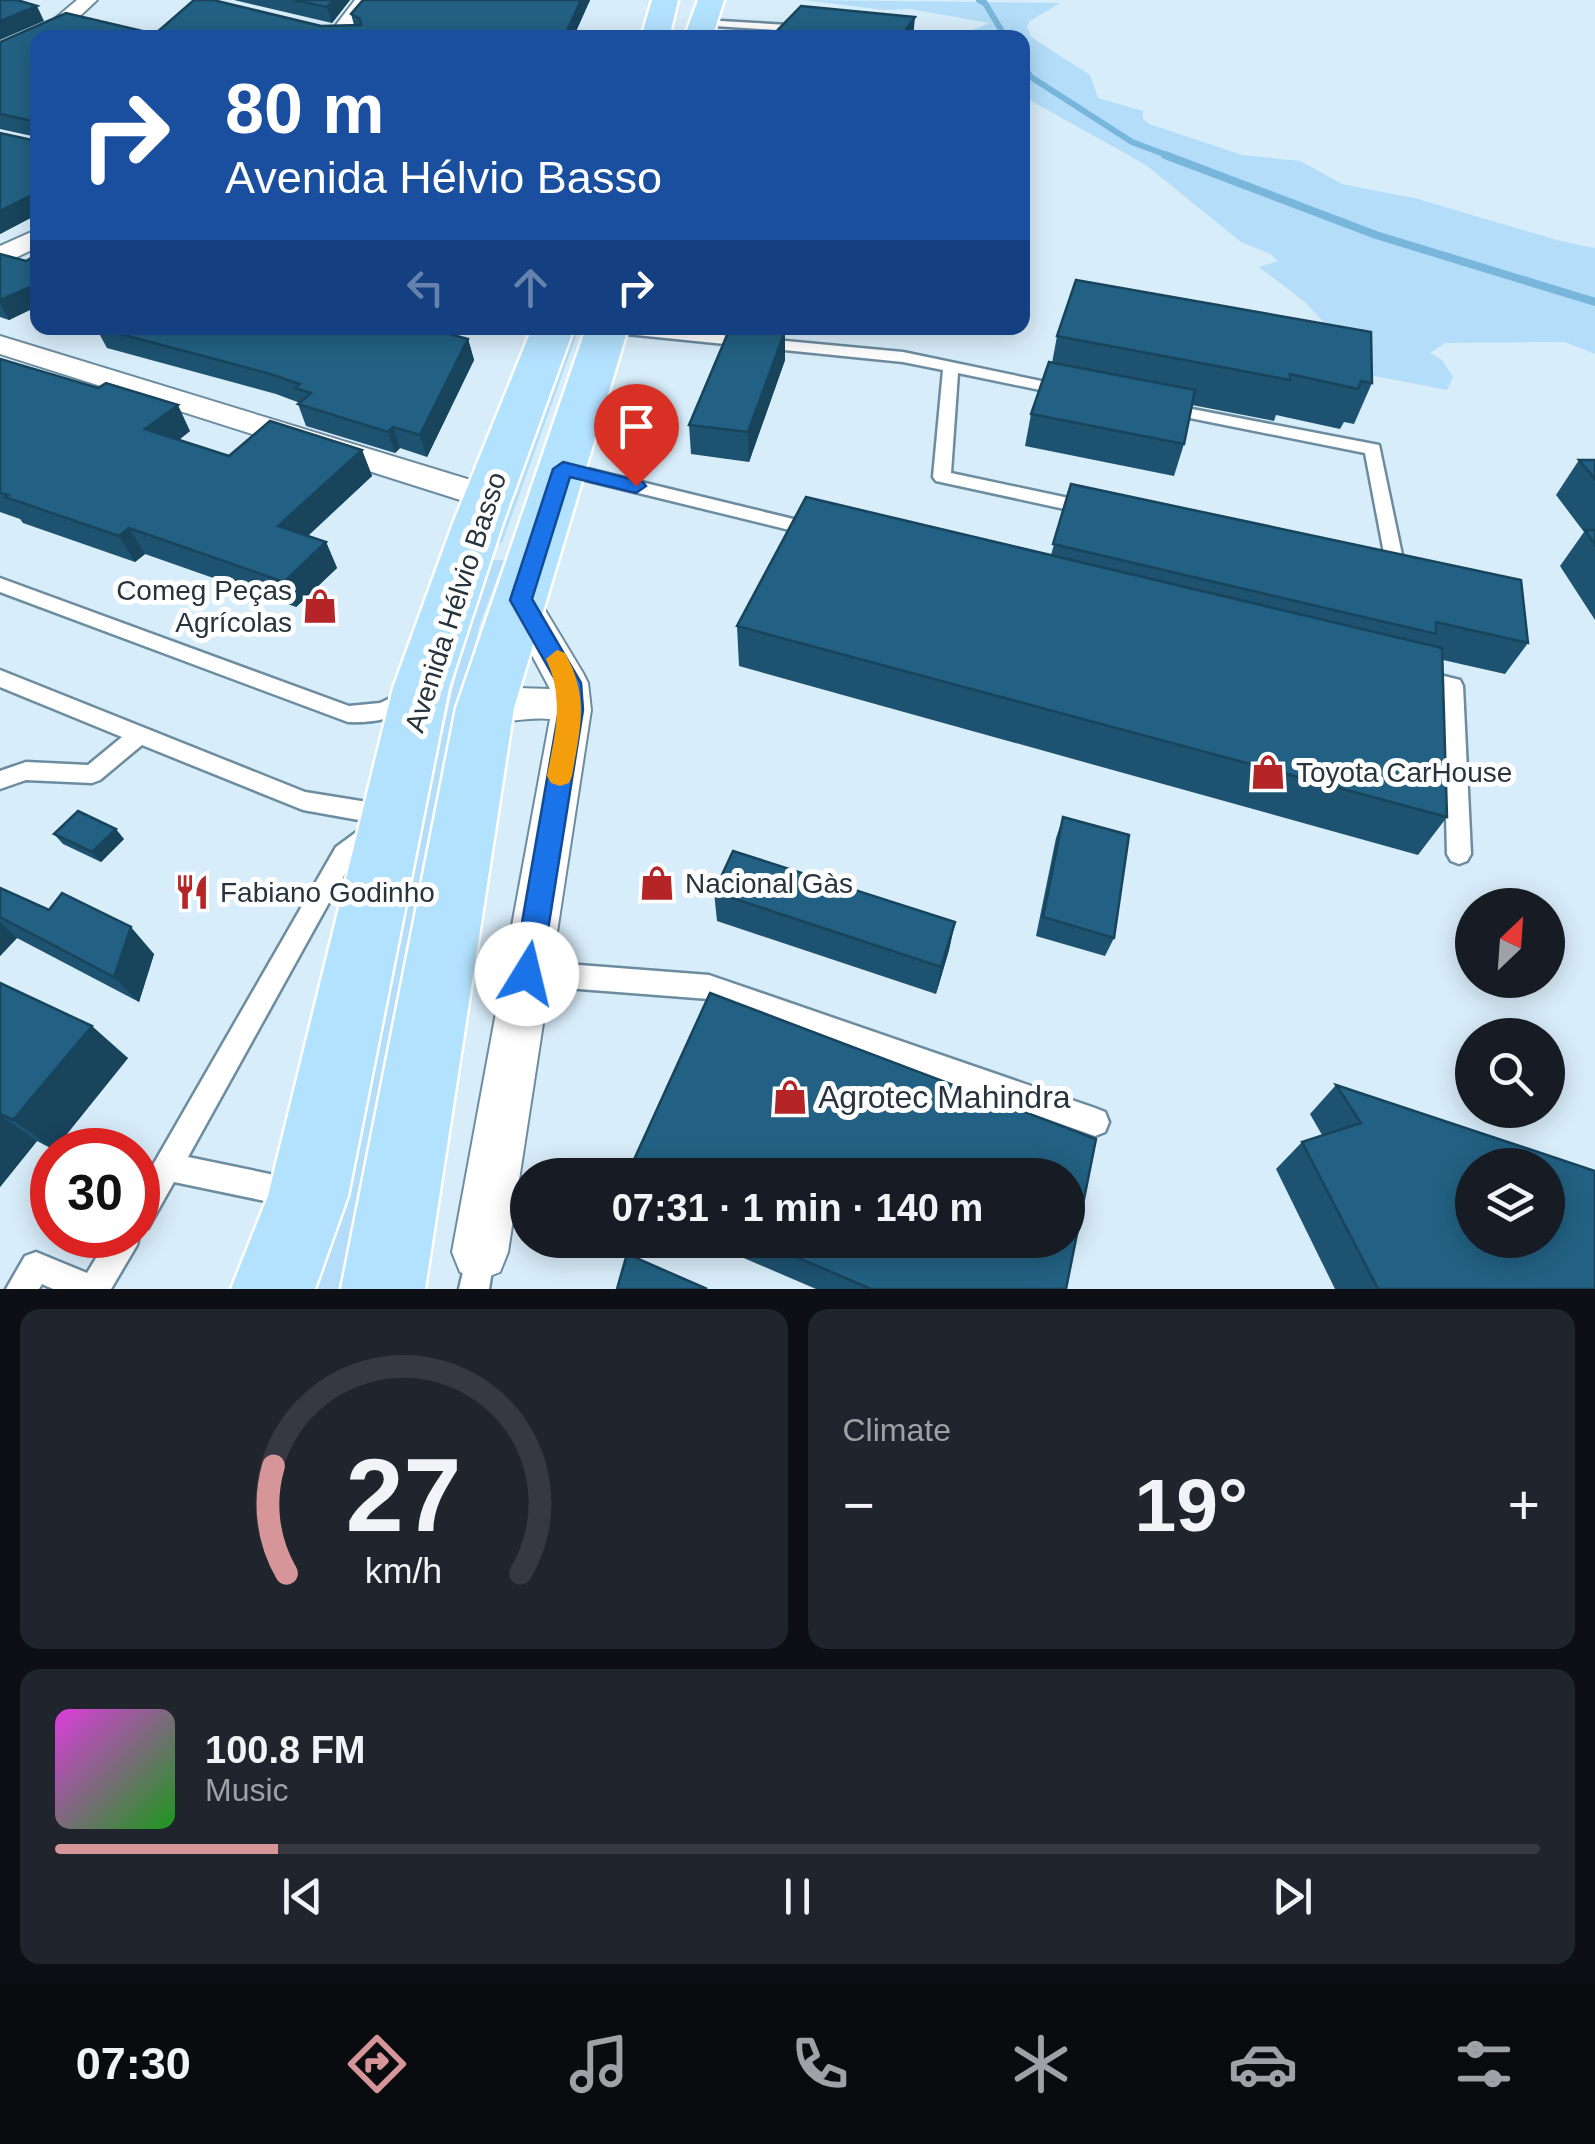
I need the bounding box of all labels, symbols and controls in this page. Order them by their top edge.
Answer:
icon: right [60,70,190,200]
text: 80 m [225,70,385,148]
text: Avenida Hélvio Basso [225,152,662,203]
icon: left [398,260,453,315]
icon: ahead [503,260,558,315]
icon: right [608,260,663,315]
pin [594,384,679,487]
icon: arrive [609,399,664,454]
street label: Avenida Hélvio Basso [399,468,512,736]
place label: Comeg Peças Agrícolas [116,575,292,638]
shop icon: Comeg Peças Agrícolas [301,587,339,625]
shop icon: Toyota CarHouse [1249,753,1287,791]
place label: Toyota CarHouse [1296,757,1512,788]
shop icon: Nacional Gàs [638,864,676,902]
place label: Nacional Gàs [685,868,853,899]
restaurant icon: Fabiano Godinho [173,873,211,911]
place label: Fabiano Godinho [220,877,435,908]
north arrow [1455,888,1565,998]
map controls [1455,888,1565,1258]
position arrow [475,922,579,1026]
button: search [1455,1018,1565,1128]
shop icon: Agrotec Mahindra [771,1078,809,1116]
place label: Agrotec Mahindra [818,1079,1071,1115]
speed limit sign: 30 [30,1128,160,1258]
button: layers [1455,1148,1565,1258]
text: 07:31 · 1 min · 140 m [612,1187,983,1229]
text: Climate [843,1412,951,1448]
text: 27 [346,1437,462,1553]
text: 19° [1135,1463,1248,1547]
text: − [843,1474,875,1536]
text: + [1508,1474,1540,1536]
text: km/h [365,1551,442,1591]
text: 100.8 FM [205,1729,366,1771]
text: Music [205,1772,289,1808]
icon: previous [275,1869,330,1924]
icon: pause [770,1869,825,1924]
icon: next [1265,1869,1320,1924]
icon: directions [342,2029,412,2099]
icon: music [564,2029,634,2099]
icon: phone [785,2029,855,2099]
icon: climate [1006,2029,1076,2099]
icon: car [1228,2029,1298,2099]
icon: filters [1449,2029,1519,2099]
text: 07:30 [76,2038,191,2089]

